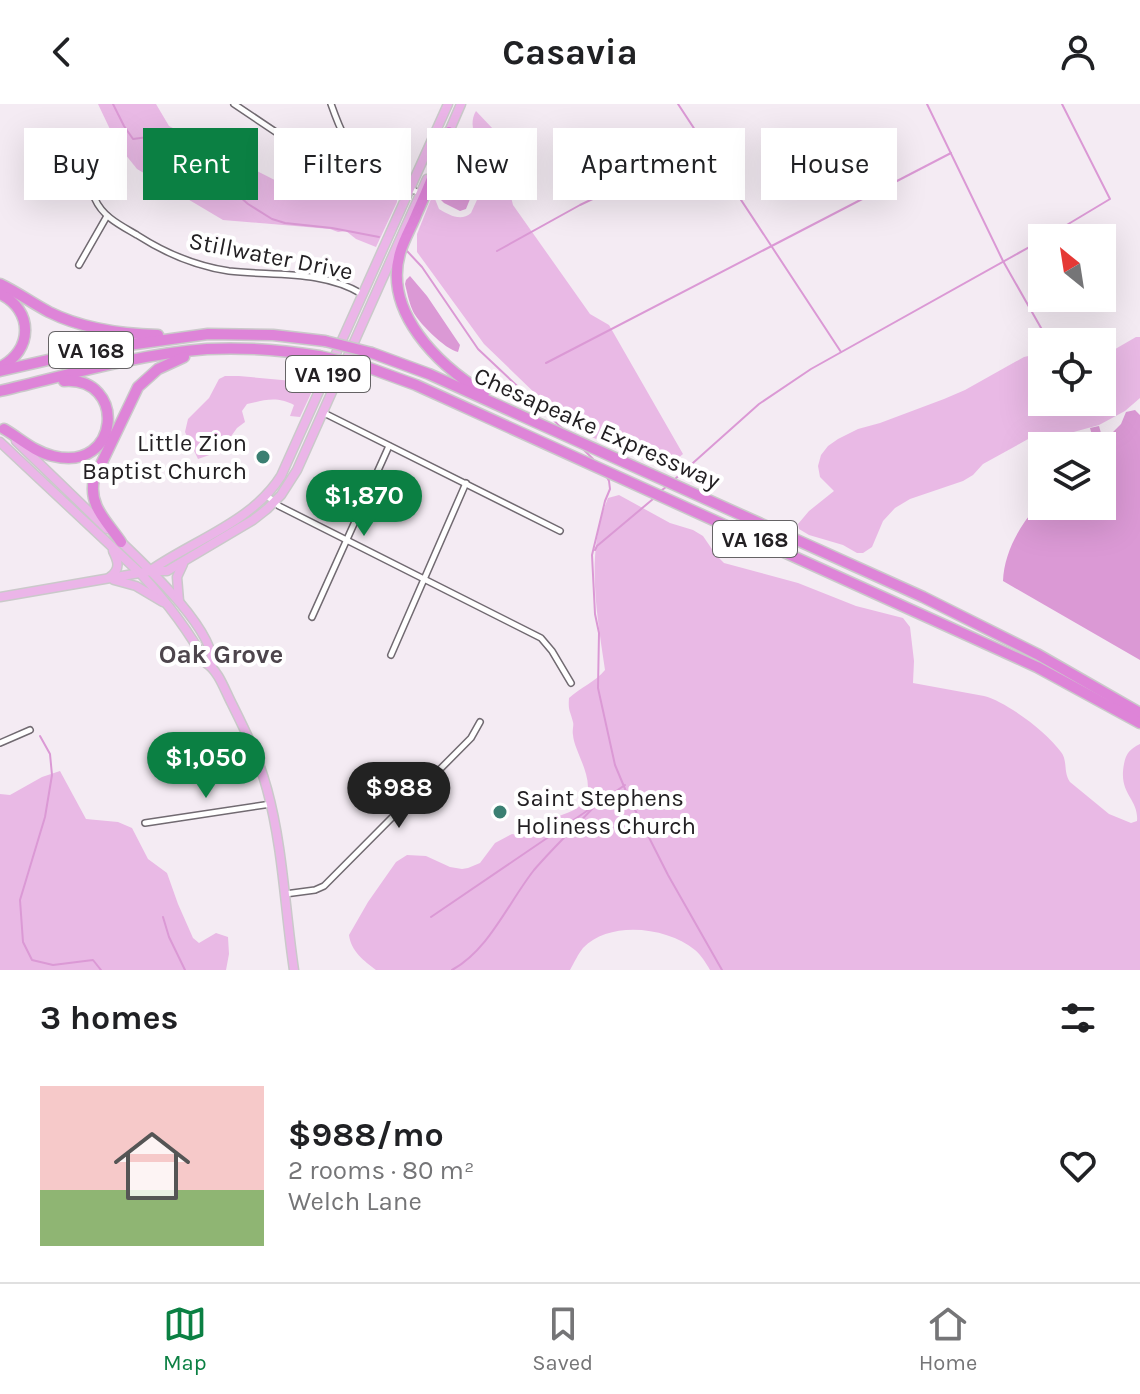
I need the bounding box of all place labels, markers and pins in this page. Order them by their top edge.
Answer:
place label: Little Zion Baptist Church [82,429,247,485]
marker: Little Zion Baptist Church [254,448,272,466]
pin: $1,870 [299,470,429,538]
pin: $1,050 [141,732,271,800]
pin: $988 [352,762,446,830]
place label: Saint Stephens Holiness Church [516,784,696,840]
marker: Saint Stephens Holiness Church [491,803,509,821]

